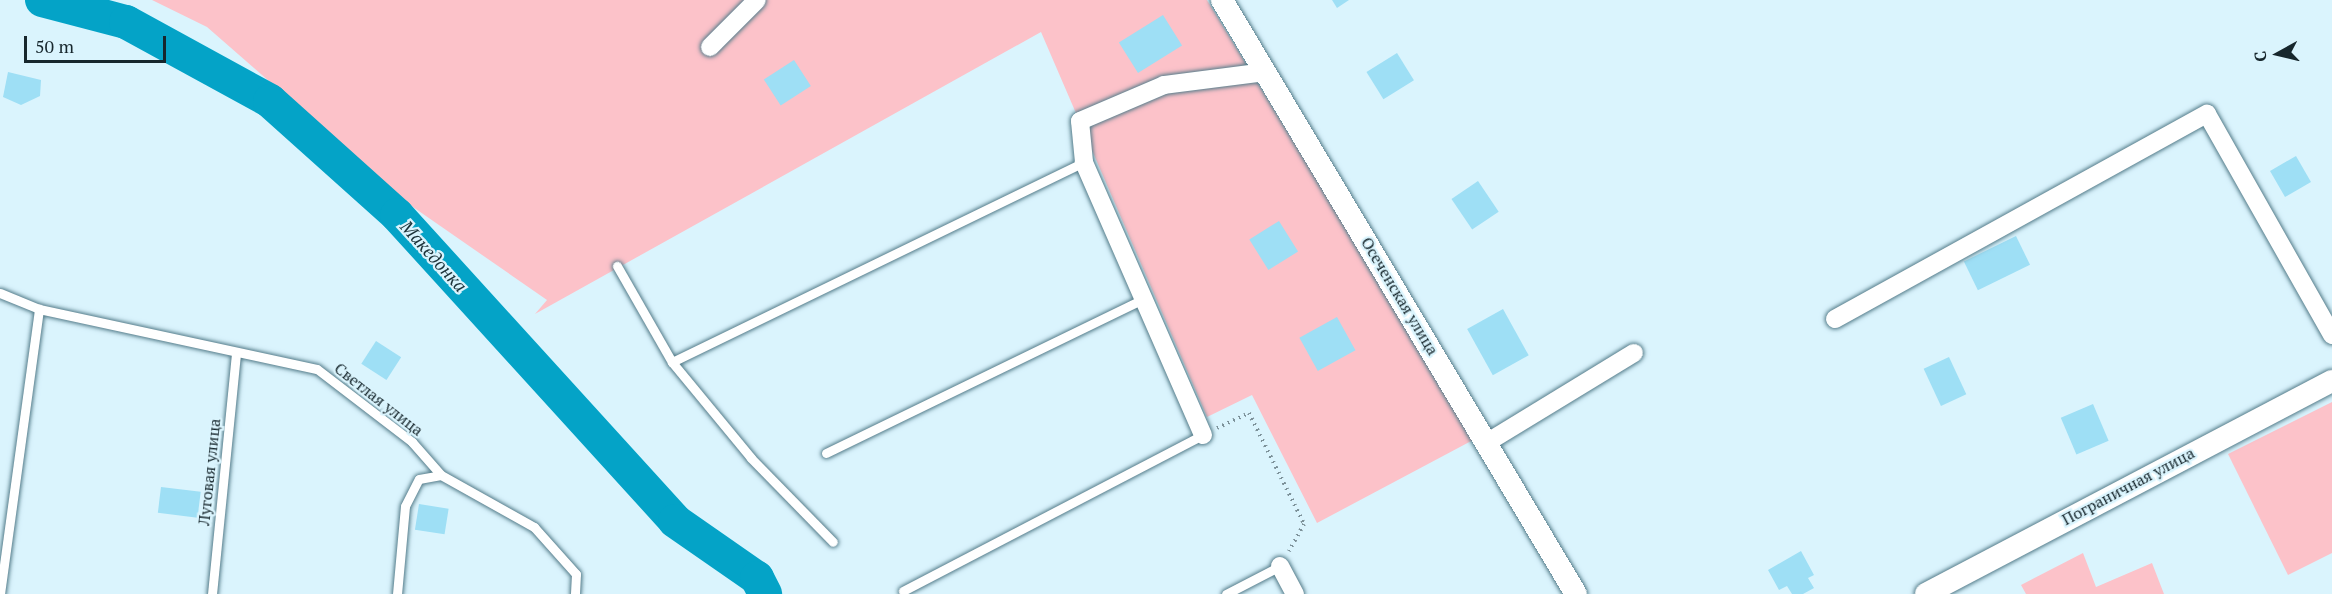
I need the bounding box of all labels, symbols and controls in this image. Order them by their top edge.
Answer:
scale bar [27,24,170,62]
north arrow [2248,24,2308,84]
text: 50 m [35,34,74,58]
text: С [2249,50,2272,63]
water label: Македонка [396,216,472,296]
street label: Осеченская улица [1357,234,1443,358]
street label: Светлая улица [331,358,427,440]
street label: Луговая улица [194,418,224,526]
street label: Пограничная улица [2059,443,2197,529]

